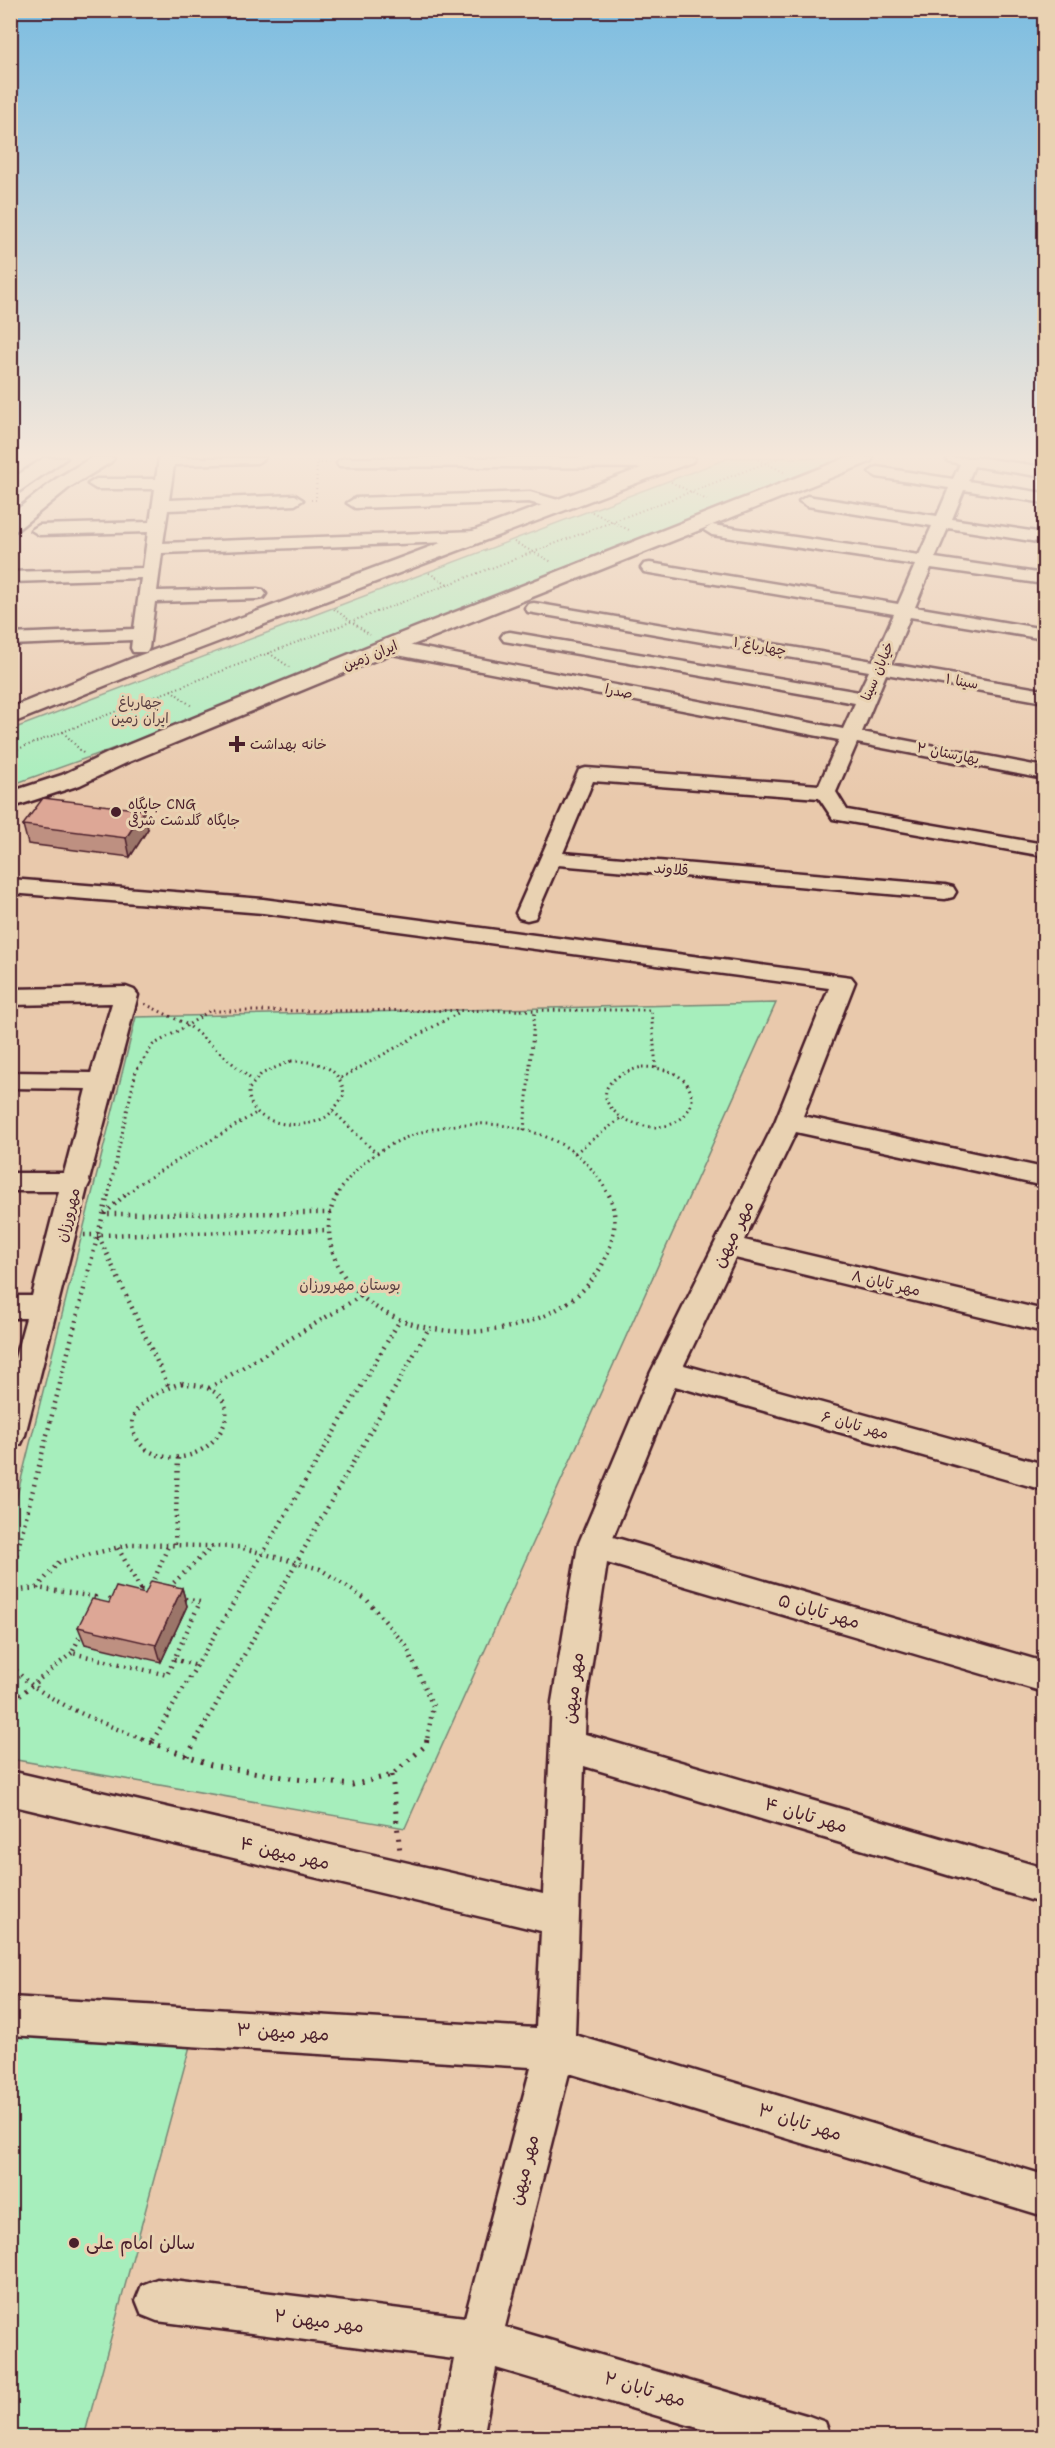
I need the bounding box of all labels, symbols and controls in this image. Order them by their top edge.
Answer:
street label: چهارباغ ۱ [732,633,788,660]
street label: ایران زمین [340,636,400,674]
street label: خیابان سینا [857,639,897,703]
street label: سینا ۱ [944,669,980,693]
street label: صدرا [604,680,634,702]
park label: چهارباغ ایران زمین [111,693,169,727]
marker: خانه بهداشت [228,735,246,753]
place label: خانه بهداشت [250,735,327,753]
street label: بهارستان ۲ [915,738,981,768]
place label: جایگاه CNG جایگاه گلدشت شرقی [128,795,240,829]
marker: جایگاه CNG جایگاه گلدشت شرقی [109,805,123,819]
street label: قلاوند [653,858,689,880]
street label: مهرورزان [51,1186,85,1244]
street label: مهر میهن [706,1196,760,1272]
street label: مهر تابان ۸ [850,1265,922,1301]
park label: بوستان مهرورزان [299,1275,401,1295]
street label: مهر تابان ۶ [819,1406,891,1444]
street label: مهر تابان ۵ [775,1588,863,1634]
street label: مهر میهن [557,1651,589,1725]
street label: مهر تابان ۴ [762,1792,850,1838]
street label: مهر میهن ۴ [238,1831,332,1875]
street label: مهر میهن ۳ [236,2018,330,2046]
street label: مهر تابان ۳ [755,2098,845,2146]
street label: مهر میهن [504,2132,544,2208]
place label: سالن امام علی [86,2231,195,2257]
marker: سالن امام علی [67,2236,81,2250]
street label: مهر میهن ۲ [273,2304,365,2338]
street label: مهر تابان ۲ [601,2366,689,2412]

